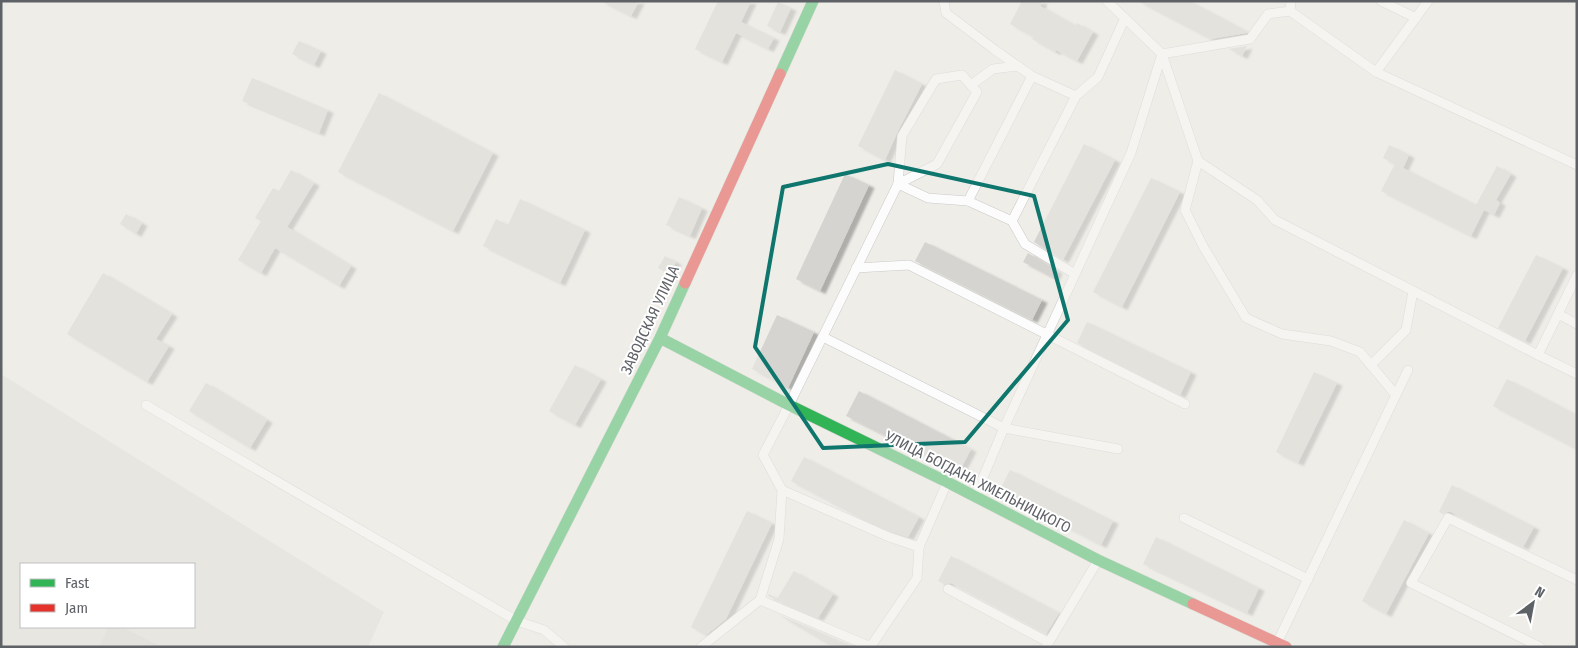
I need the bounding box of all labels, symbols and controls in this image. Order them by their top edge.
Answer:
street label: ЗАВОДСКАЯ УЛИЦА [617,263,683,377]
street label: УЛИЦА БОГДАНА ХМЕЛЬНИЦКОГО [881,427,1074,537]
legend [20,563,195,628]
text: Fast [65,574,89,592]
north arrow [1508,578,1558,628]
text: N [1532,583,1548,602]
text: Jam [65,599,88,617]

